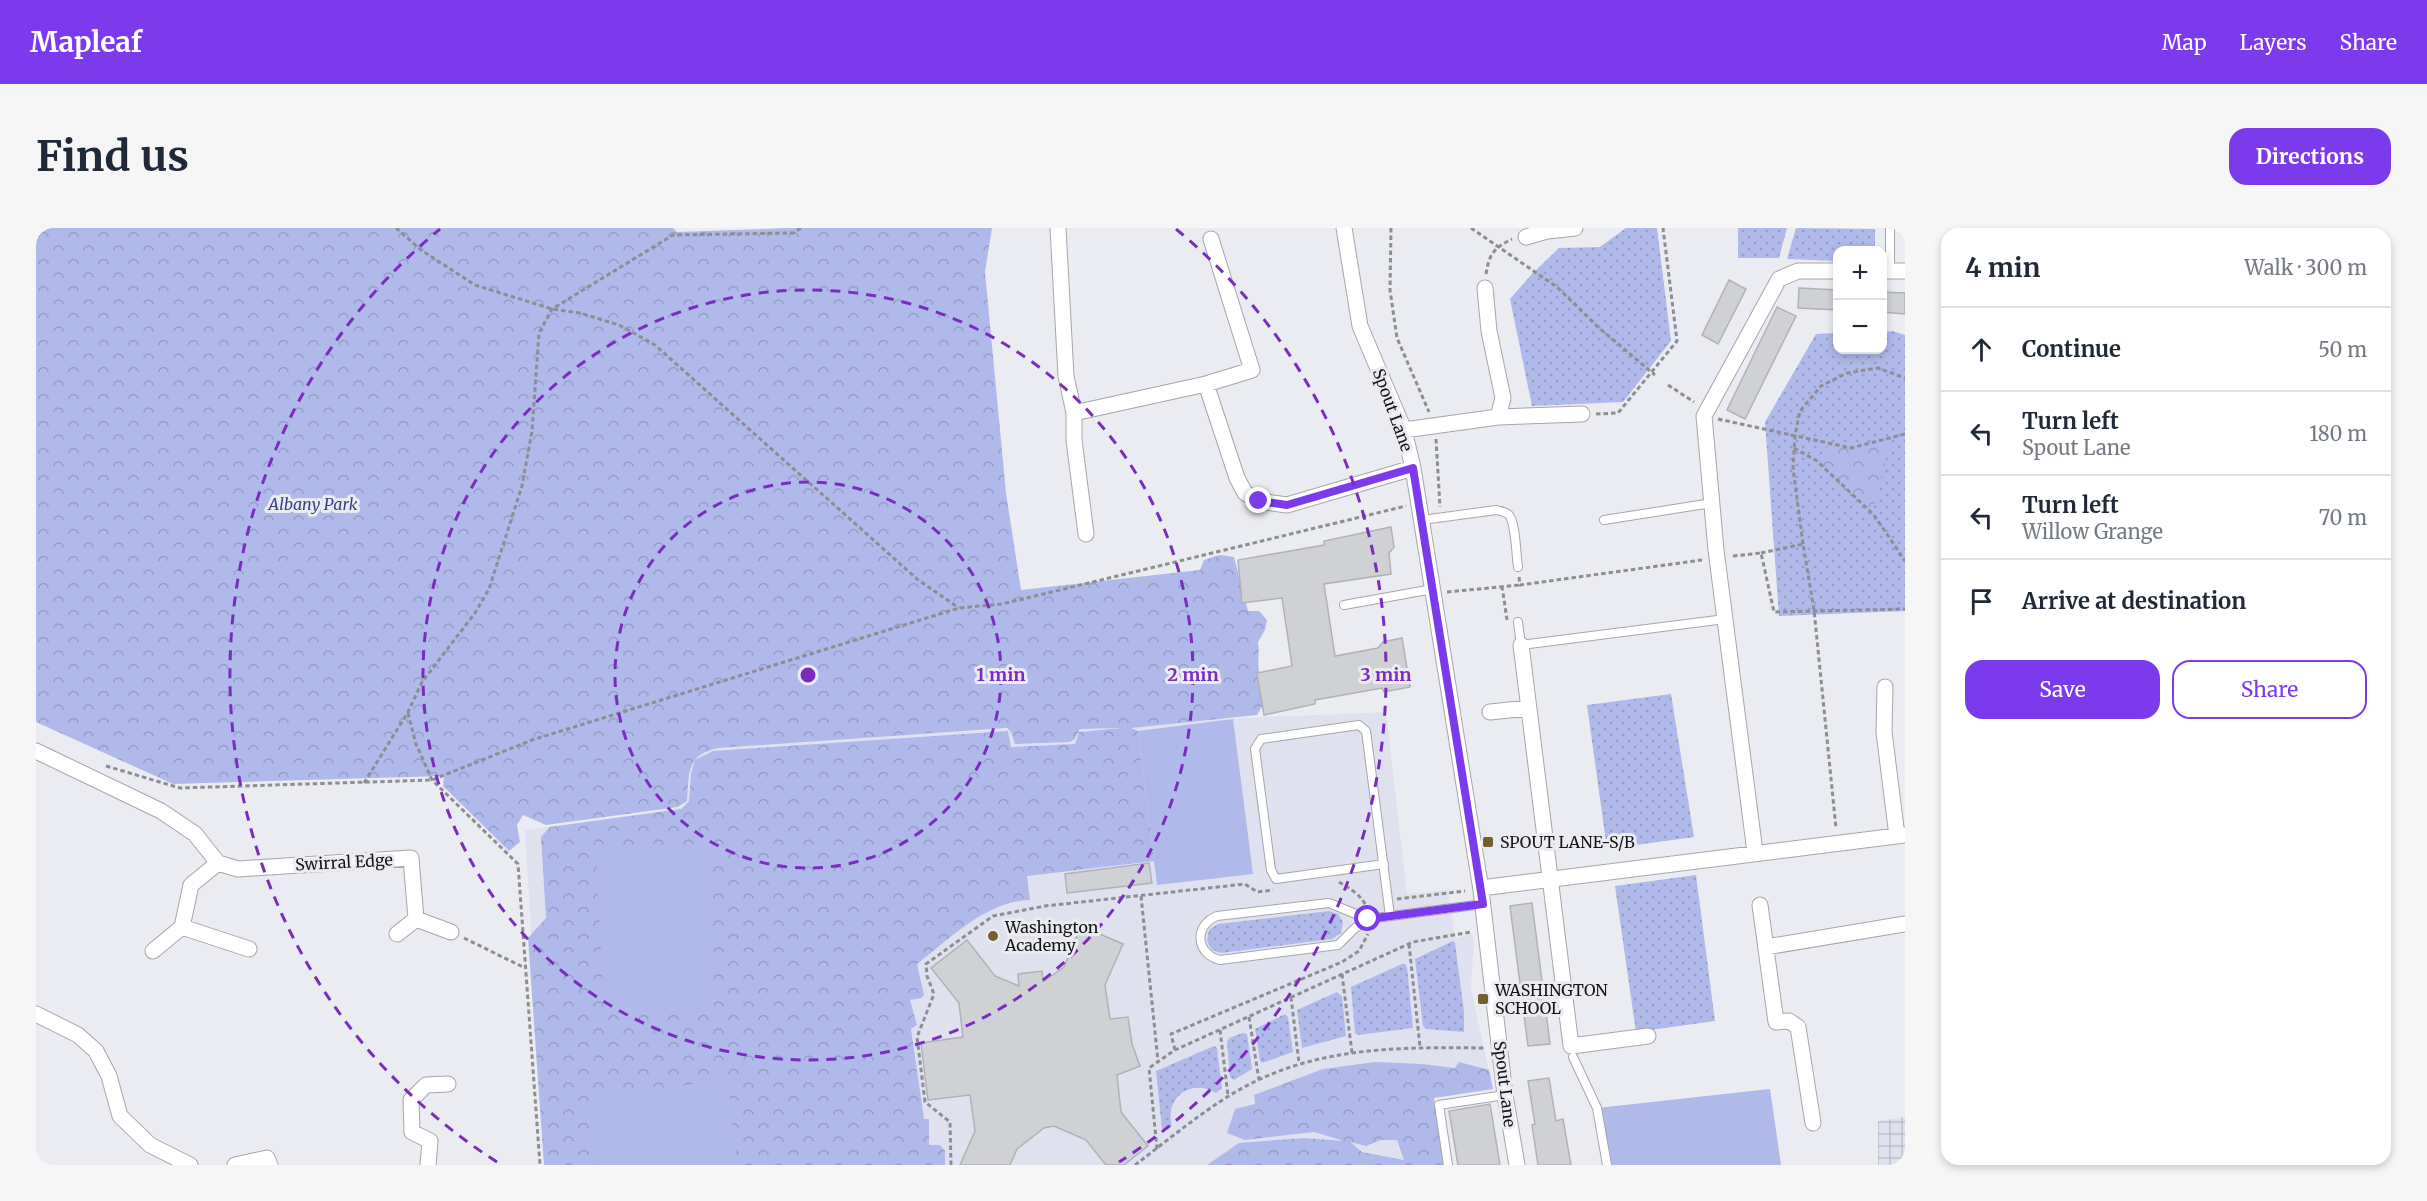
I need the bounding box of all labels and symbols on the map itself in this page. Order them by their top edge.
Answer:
street label: Spout Lane [1369,366,1417,454]
route end [1245,487,1271,513]
park label: Albany Park [267,494,358,514]
text: 1 min [976,663,1026,686]
text: 2 min [1167,663,1219,686]
text: 3 min [1361,663,1411,686]
centre of rings [798,665,818,685]
place label: SPOUT LANE-S/B [1500,832,1635,852]
marker: SPOUT LANE-S/B [1481,835,1495,849]
street label: Swirral Edge [295,849,393,875]
route start [1354,905,1380,931]
place label: Washington Academy [1004,917,1099,955]
marker: Washington Academy [986,929,1000,943]
place label: WASHINGTON SCHOOL [1494,980,1608,1018]
marker: WASHINGTON SCHOOL [1476,992,1490,1006]
street label: Spout Lane [1490,1040,1520,1128]

